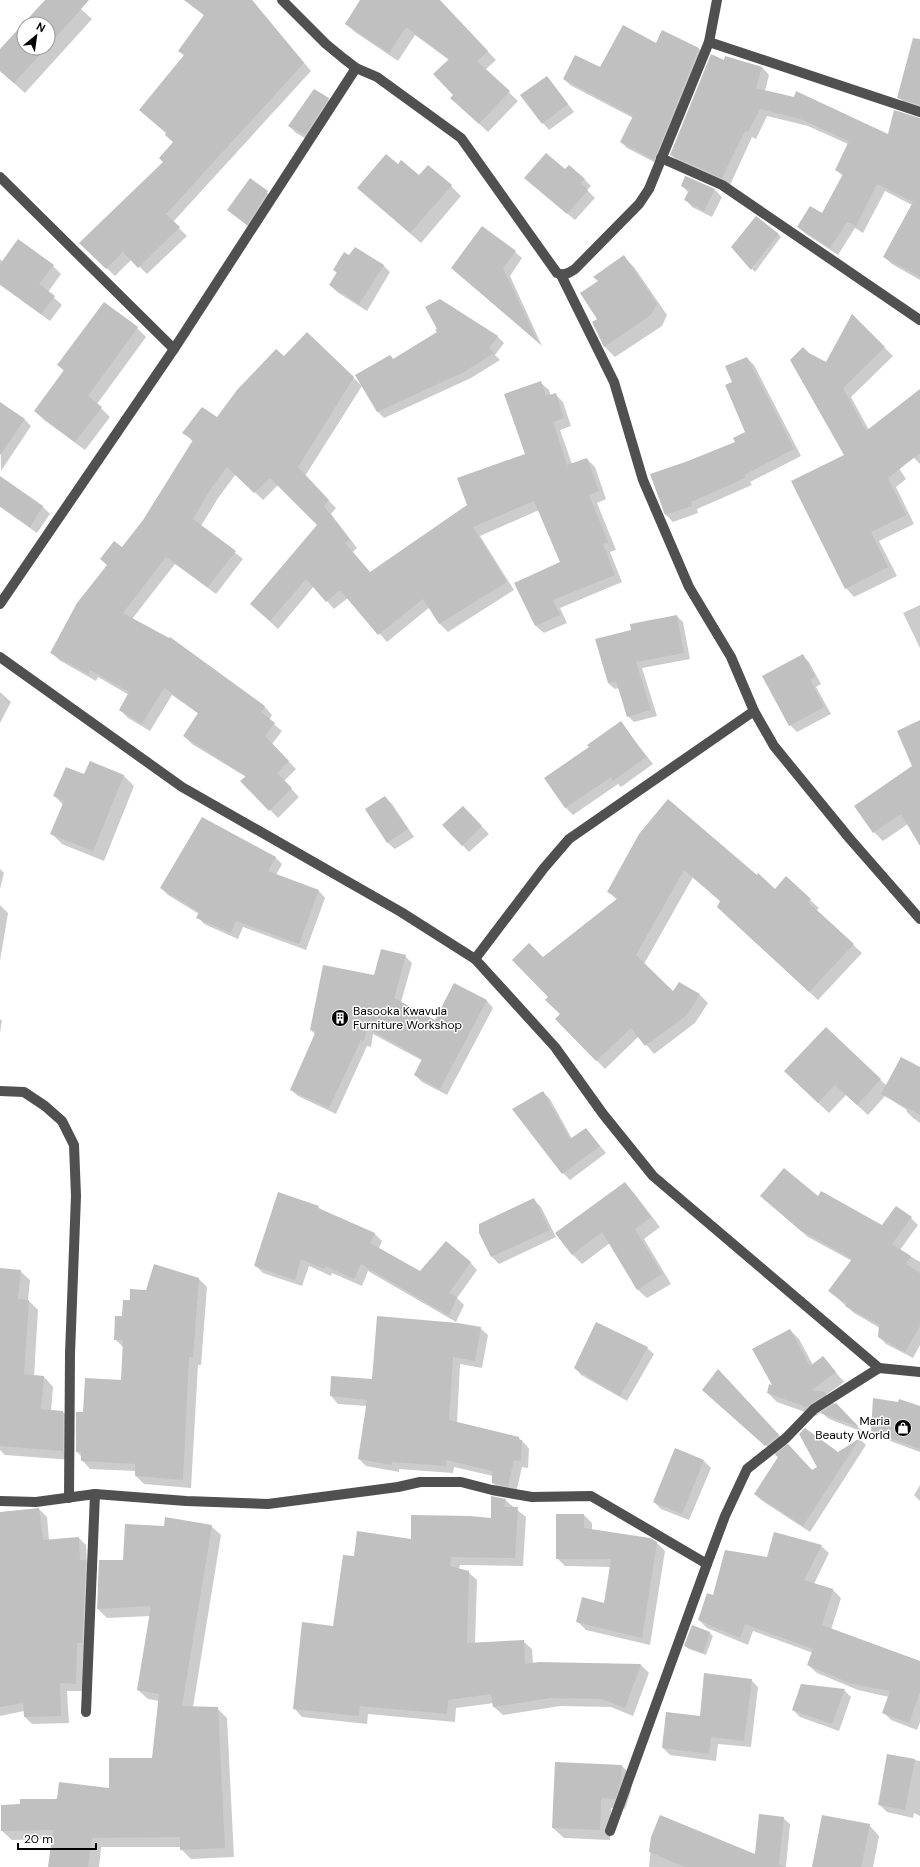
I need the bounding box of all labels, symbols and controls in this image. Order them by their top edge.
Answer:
north arrow [16,16,56,56]
text: N [34,19,48,35]
place label: Basooka Kwavula Furniture Workshop [353,1003,462,1033]
building icon: Basooka Kwavula Furniture Workshop [330,1008,350,1028]
place label: Maria Beauty World [815,1413,890,1443]
shop icon: Maria Beauty World [893,1418,913,1438]
scale bar [18,1825,96,1851]
text: 20 m [24,1831,53,1847]

